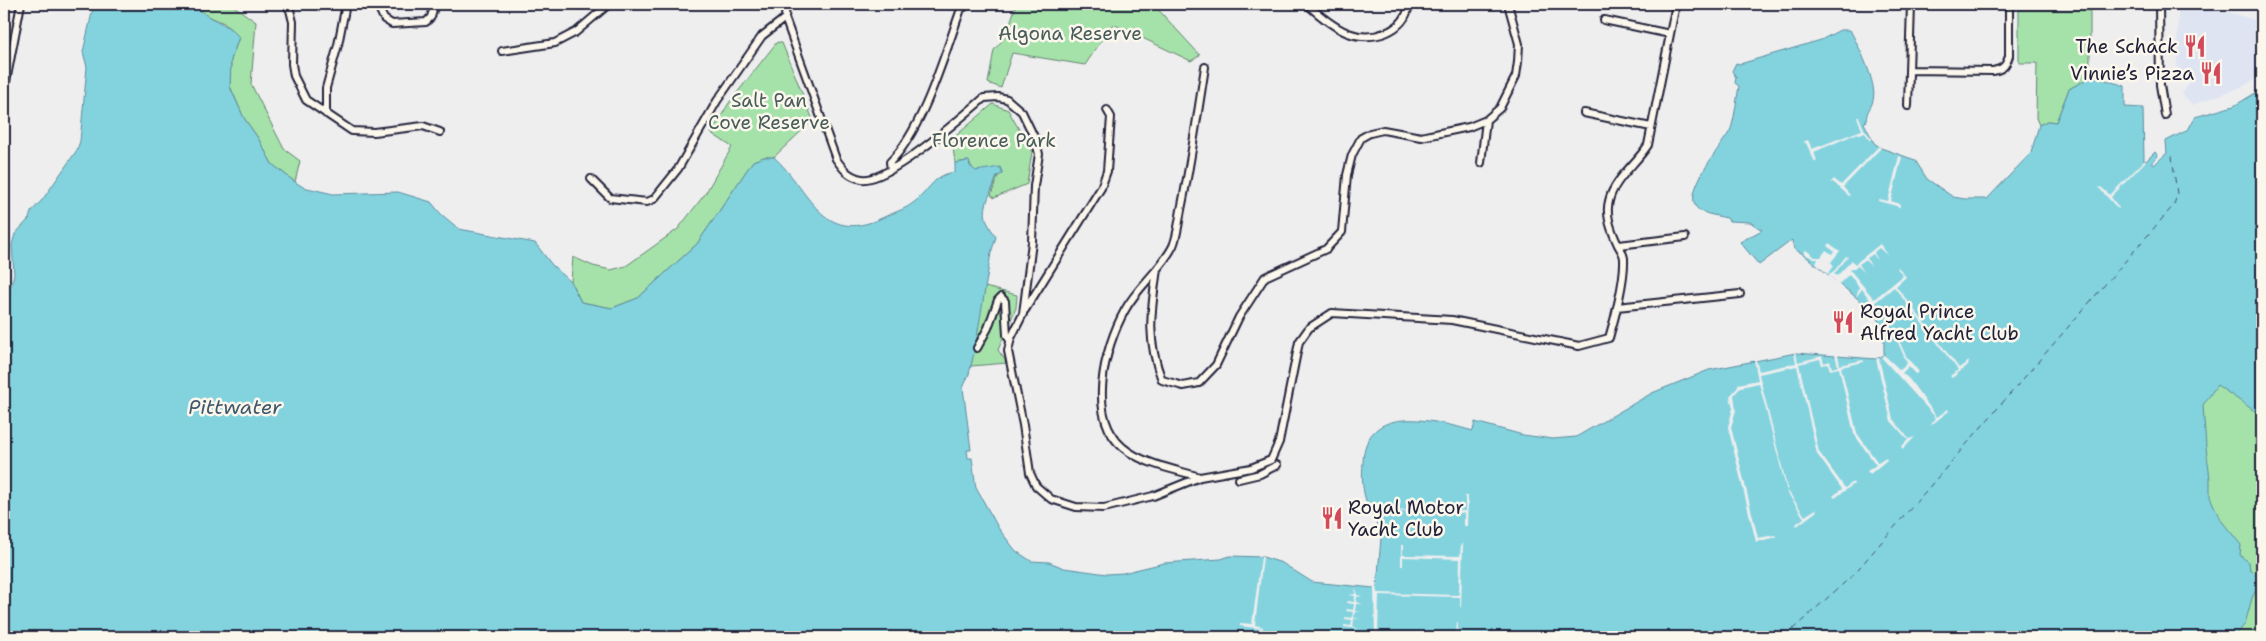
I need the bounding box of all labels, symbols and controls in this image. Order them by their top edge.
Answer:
park label: Algona Reserve [998,21,1142,46]
restaurant icon: The Schack [2182,33,2208,59]
place label: The Schack [2075,34,2178,59]
restaurant icon: Vinnie’s Pizza [2198,60,2224,86]
place label: Vinnie’s Pizza [2070,61,2194,86]
park label: Salt Pan Cove Reserve [708,88,830,135]
park label: Florence Park [932,128,1056,153]
place label: Royal Prince Alfred Yacht Club [1860,299,2019,346]
restaurant icon: Royal Prince Alfred Yacht Club [1830,309,1856,335]
water label: Pittwater [188,394,282,420]
place label: Royal Motor Yacht Club [1348,495,1464,542]
restaurant icon: Royal Motor Yacht Club [1319,505,1345,531]

